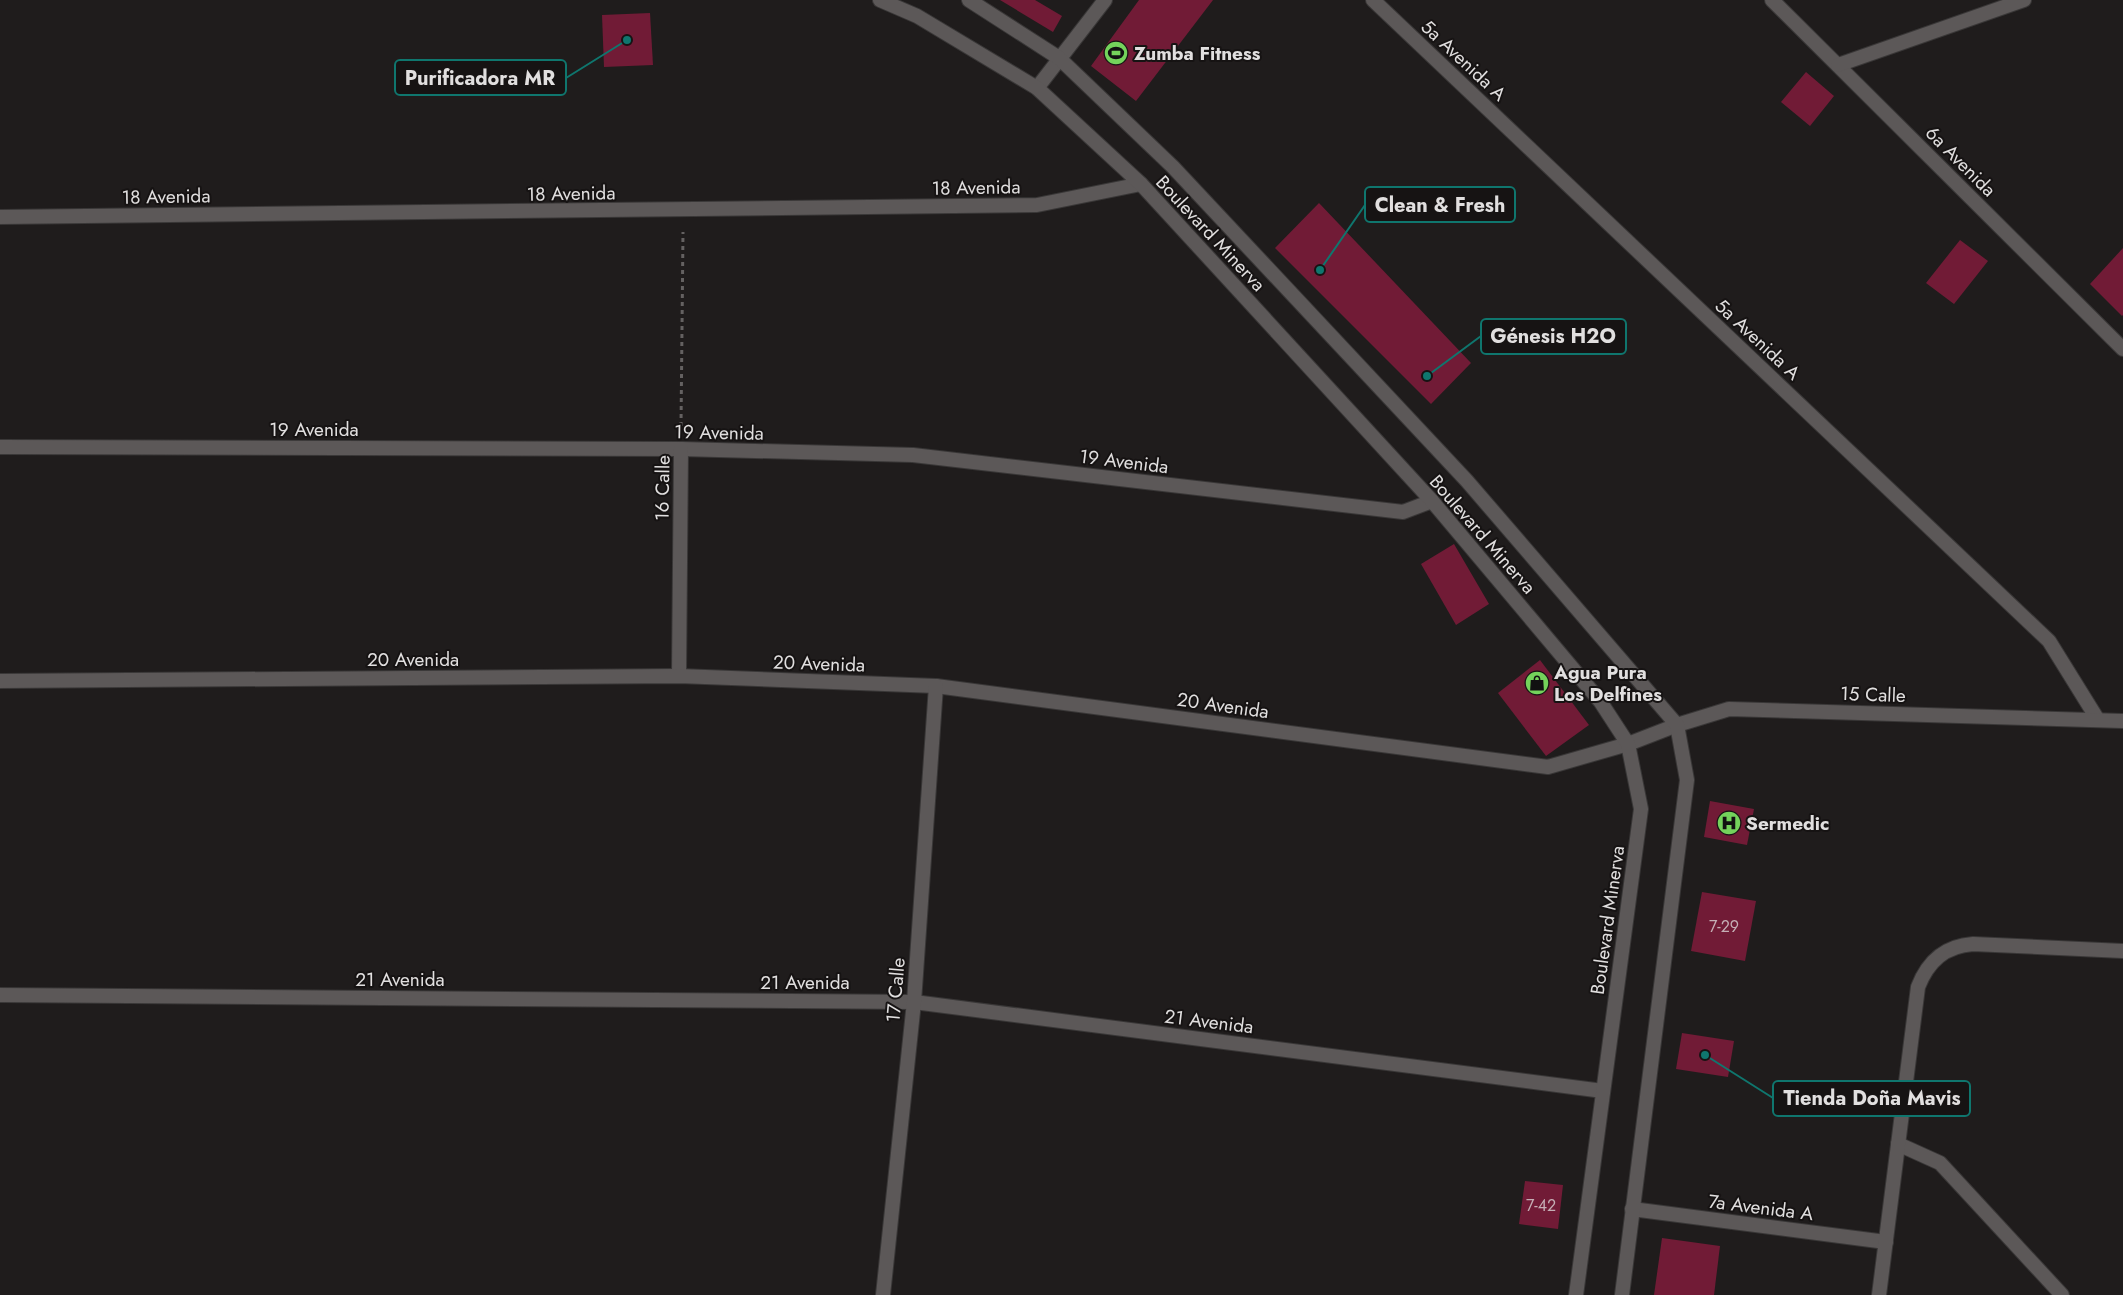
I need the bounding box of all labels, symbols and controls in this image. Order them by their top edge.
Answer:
street label: 5a Avenida A [1415,14,1513,107]
sports icon: Zumba Fitness [1103,40,1129,66]
place label: Zumba Fitness [1134,40,1261,67]
callout: Purificadora MR [395,60,566,95]
text: Purificadora MR [405,64,555,93]
street label: 6a Avenida [1919,120,2002,203]
street label: Boulevard Minerva [1150,169,1272,297]
street label: 18 Avenida [931,173,1021,202]
street label: 18 Avenida [526,179,616,208]
street label: 18 Avenida [121,182,211,211]
callout: Clean & Fresh [1365,187,1515,222]
text: Clean & Fresh [1375,191,1505,220]
street label: 5a Avenida A [1709,293,1807,386]
callout: Génesis H2O [1481,319,1626,354]
text: Génesis H2O [1490,322,1616,351]
street label: 19 Avenida [269,416,359,443]
street label: 19 Avenida [674,418,764,447]
street label: 19 Avenida [1078,443,1170,480]
street label: 16 Calle [648,455,677,521]
street label: Boulevard Minerva [1423,469,1542,600]
street label: 20 Avenida [367,646,459,673]
street label: 20 Avenida [772,648,866,679]
place label: Agua Pura Los Delfines [1553,659,1662,708]
shop icon: Agua Pura Los Delfines [1524,670,1550,696]
street label: 15 Calle [1840,680,1906,709]
street label: 20 Avenida [1175,686,1270,725]
hospital icon: Sermedic [1716,810,1742,836]
place label: Sermedic [1746,810,1829,837]
street label: Boulevard Minerva [1584,844,1631,996]
house number: 7-29 [1709,915,1739,938]
street label: 17 Calle [879,956,912,1024]
street label: 21 Avenida [355,966,445,993]
street label: 21 Avenida [760,969,850,996]
street label: 21 Avenida [1163,1003,1255,1040]
callout: Tienda Doña Mavis [1773,1081,1970,1116]
text: Tienda Doña Mavis [1783,1084,1961,1113]
street label: 7a Avenida A [1707,1188,1815,1227]
house number: 7-42 [1526,1194,1556,1217]

